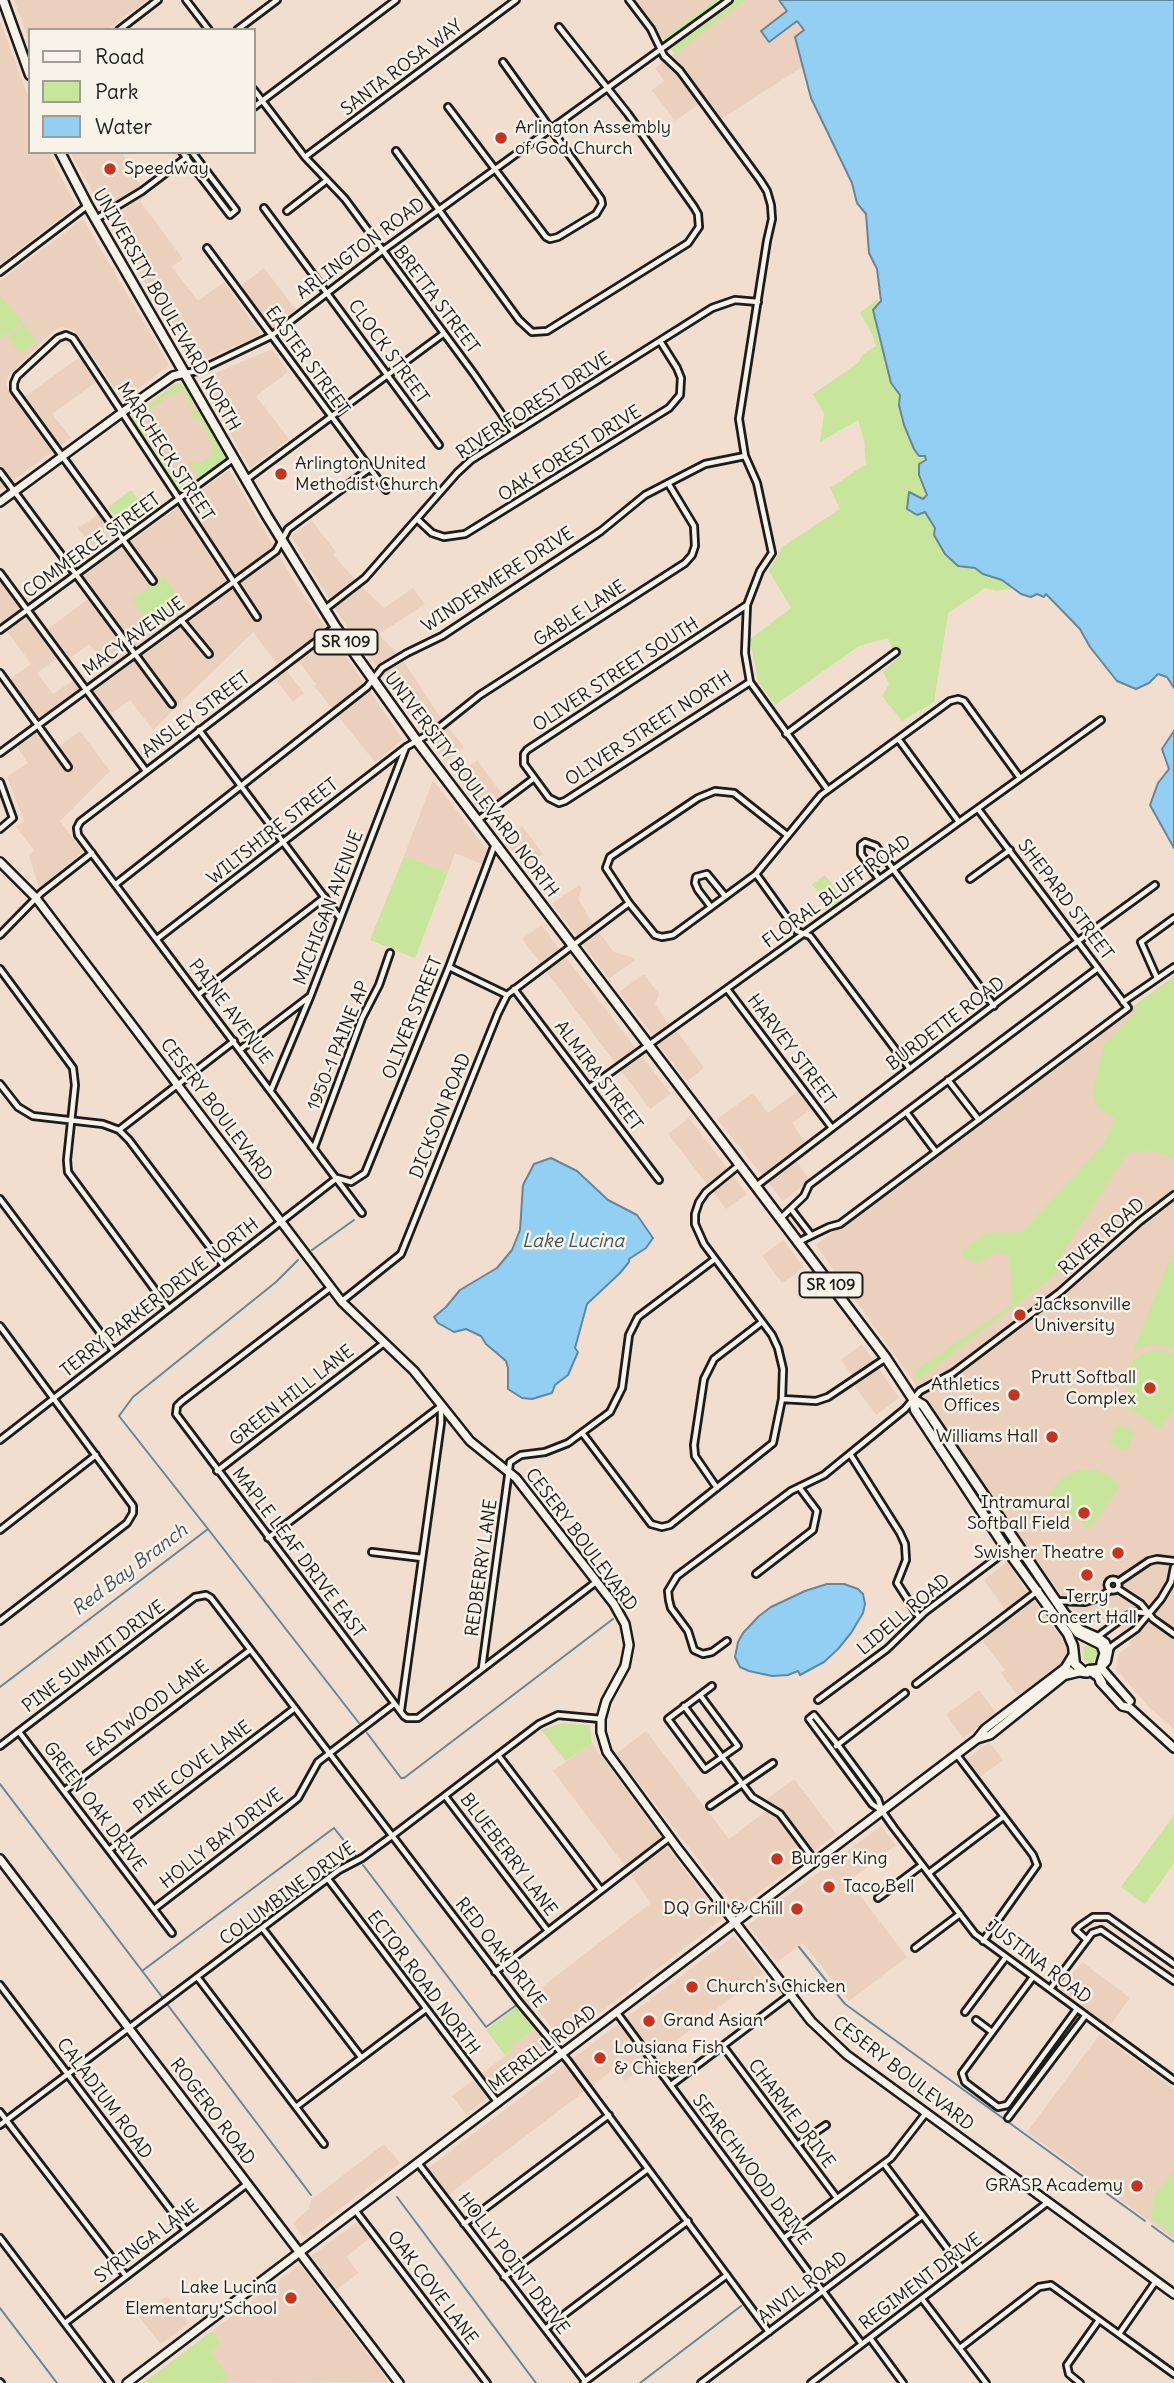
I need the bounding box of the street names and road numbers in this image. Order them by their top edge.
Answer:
street label: SANTA ROSA WAY [337,15,467,121]
street label: UNIVERSITY BOULEVARD NORTH [88,185,244,435]
street label: ARLINGTON ROAD [293,194,429,304]
street label: BRETTA STREET [389,242,483,358]
street label: CLOCK STREET [343,296,433,408]
street label: EASTER STREET [260,302,354,420]
street label: RIVER FOREST DRIVE [452,348,616,464]
street label: MARCHECK STREET [112,379,218,525]
street label: OAK FOREST DRIVE [495,401,645,507]
street label: COMMERCE STREET [19,489,165,603]
street label: WINDERMERE DRIVE [418,523,578,637]
street label: GABLE LANE [530,576,630,652]
street label: MACY AVENUE [79,593,189,681]
street label: OLIVER STREET SOUTH [529,613,703,737]
road number: SR 109 [314,629,378,654]
street label: ANSLEY STREET [138,667,254,763]
street label: OLIVER STREET NORTH [562,667,736,791]
street label: UNIVERSITY BOULEVARD NORTH [379,668,563,902]
street label: WILTSHIRE STREET [203,774,343,890]
street label: MICHIGAN AVENUE [290,828,368,988]
street label: FLORAL BLUFF ROAD [759,831,915,953]
street label: SHEPARD STREET [1013,836,1117,964]
street label: OLIVER STREET [379,953,447,1083]
street label: PAINE AVENUE [184,956,276,1068]
street label: BURDETTE ROAD [883,973,1009,1075]
street label: 1950-1 PAINE AP [303,978,375,1114]
street label: HARVEY STREET [742,990,840,1110]
street label: ALMIRA STREET [550,1017,646,1135]
street label: CESERY BOULEVARD [155,1034,277,1186]
street label: DICKSON ROAD [406,1050,476,1182]
street label: RIVER ROAD [1055,1194,1149,1280]
street label: TERRY PARKER DRIVE NORTH [57,1214,263,1382]
road number: SR 109 [800,1273,862,1298]
street label: GREEN HILL LANE [226,1341,358,1451]
street label: MAPLE LEAF DRIVE EAST [227,1464,369,1642]
street label: CESERY BOULEVARD [520,1464,642,1616]
street label: REDBERRY LANE [462,1498,502,1638]
street label: LIDELL ROAD [853,1570,955,1660]
street label: PINE SUMMIT DRIVE [18,1596,170,1718]
street label: EASTWOOD LANE [83,1656,213,1762]
street label: PINE COVE LANE [130,1717,256,1819]
street label: GREEN OAK DRIVE [38,1738,150,1876]
street label: HOLLY BAY DRIVE [156,1784,288,1894]
street label: BLUEBERRY LANE [455,1790,561,1920]
street label: COLUMBINE DRIVE [216,1838,360,1950]
street label: RED OAK DRIVE [450,1894,550,2012]
street label: ECTOR ROAD NORTH [362,1907,484,2059]
street label: JUSTINA ROAD [981,1915,1095,2009]
street label: MERRILL ROAD [485,2001,601,2097]
street label: CESERY BOULEVARD [828,2012,978,2136]
street label: CALADIUM ROAD [52,2034,156,2164]
street label: ROGERO ROAD [165,2054,259,2170]
street label: CHARME DRIVE [743,2055,839,2173]
street label: SEARCHWOOD DRIVE [687,2090,815,2250]
street label: HOLLY POINT DRIVE [453,2189,573,2339]
street label: SYRINGA LANE [91,2196,203,2288]
street label: OAK COVE LANE [382,2227,482,2349]
street label: REGIMENT DRIVE [855,2229,987,2335]
street label: ANVIL ROAD [754,2247,852,2329]

